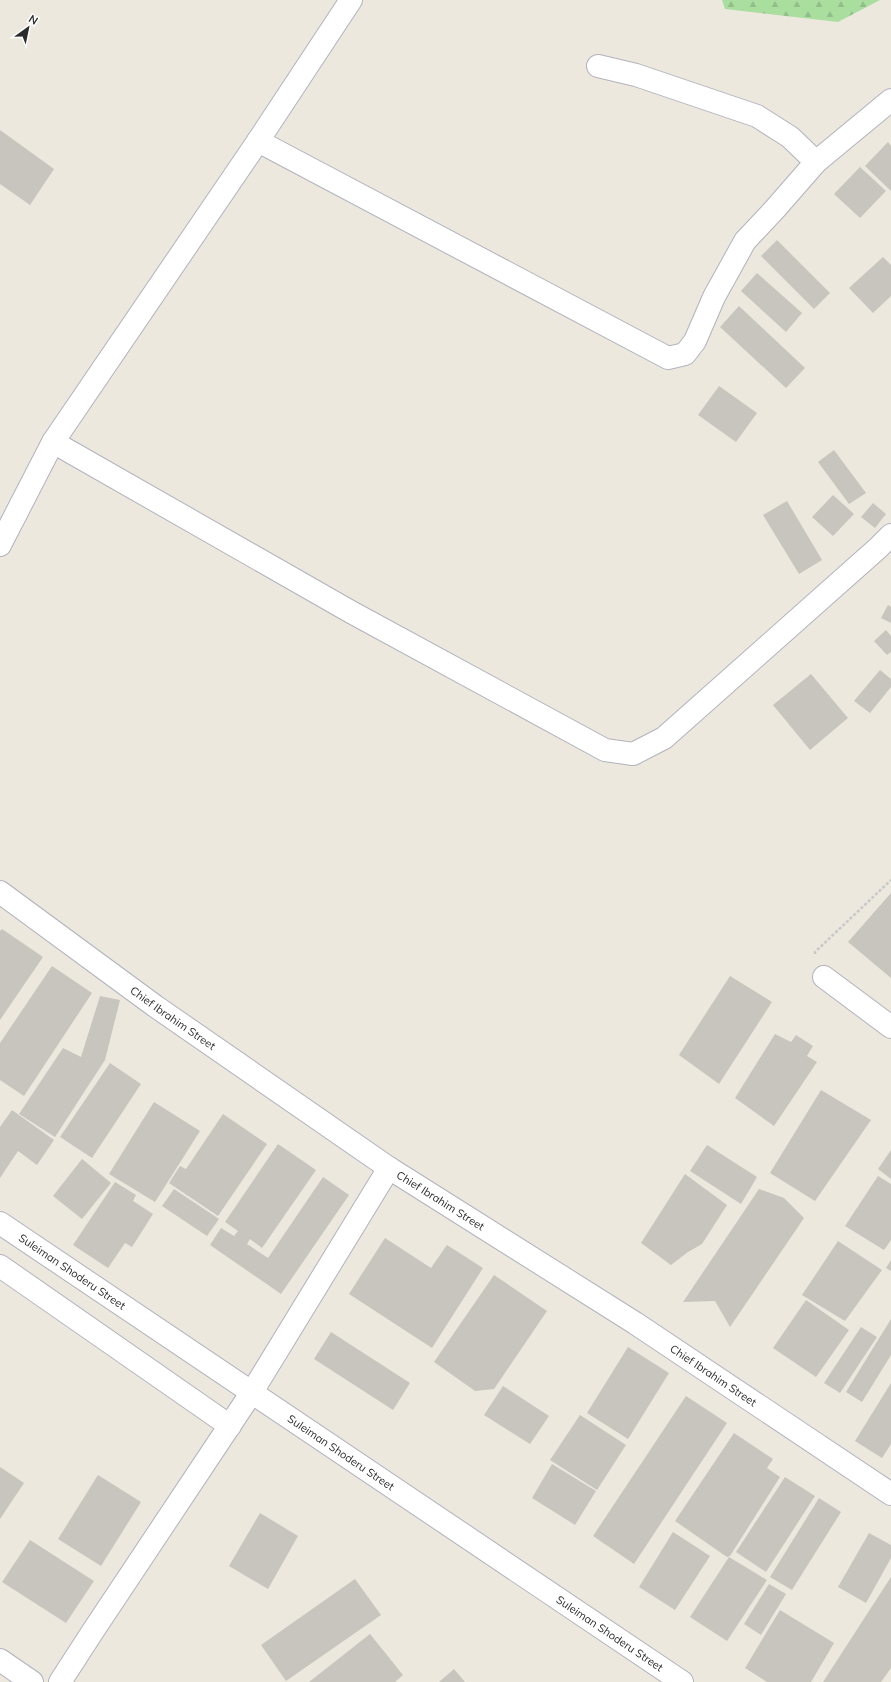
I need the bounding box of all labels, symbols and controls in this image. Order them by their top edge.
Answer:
north arrow [8,8,48,48]
text: N [26,11,41,28]
street label: Chief Ibrahim Street [127,983,219,1053]
street label: Chief Ibrahim Street [394,1168,487,1234]
street label: Suleiman Shoderu Street [16,1231,128,1313]
street label: Chief Ibrahim Street [667,1341,759,1409]
street label: Suleiman Shoderu Street [285,1412,397,1494]
street label: Suleiman Shoderu Street [554,1592,666,1674]

